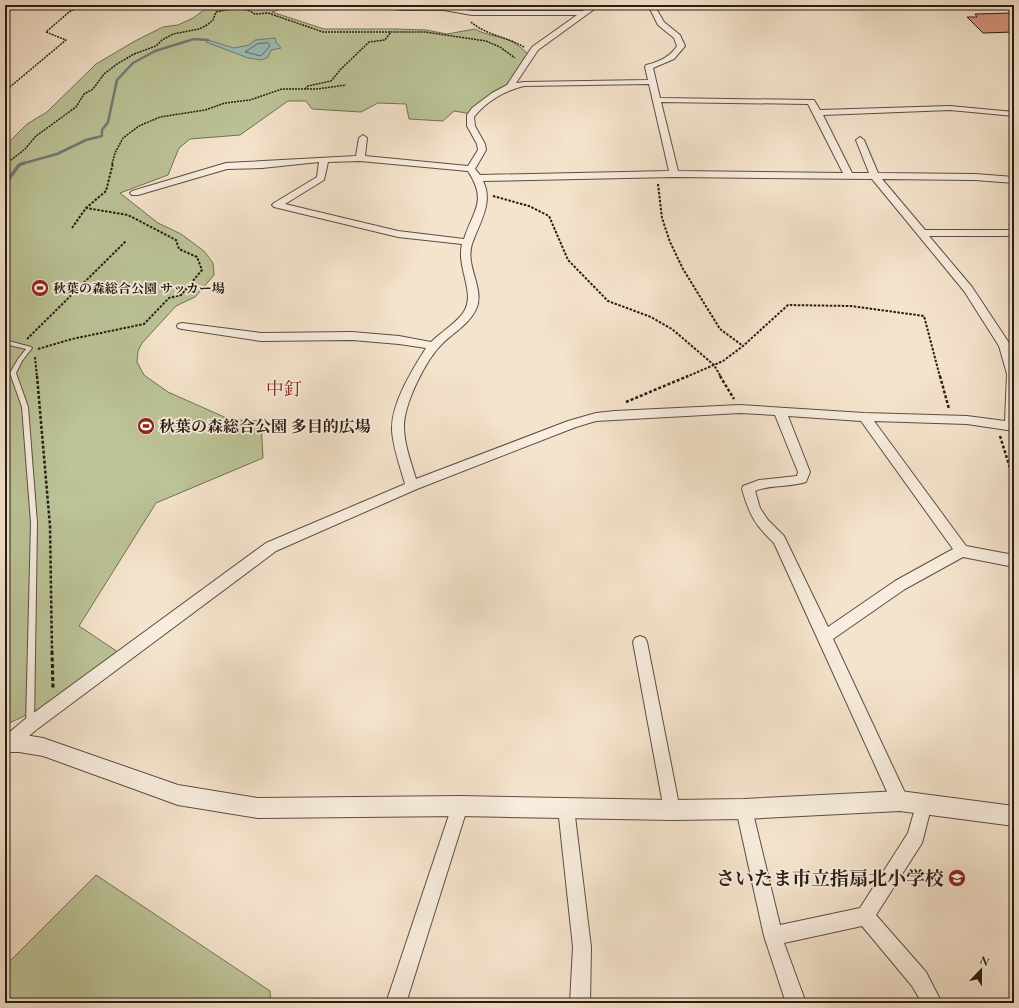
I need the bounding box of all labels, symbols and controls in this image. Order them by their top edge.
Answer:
sports icon: 秋葉の森総合公園 サッカー場 [30,278,50,298]
place label: 秋葉の森総合公園 サッカー場 [53,280,225,297]
district label: 中釘 [266,377,302,400]
sports icon: 秋葉の森総合公園 多目的広場 [136,416,156,436]
place label: 秋葉の森総合公園 多目的広場 [159,416,371,437]
place label: さいたま市立指扇北小学校 [716,866,944,891]
school or university icon: さいたま市立指扇北小学校 [947,868,967,888]
north arrow [961,950,1001,990]
text: N [978,953,992,969]

